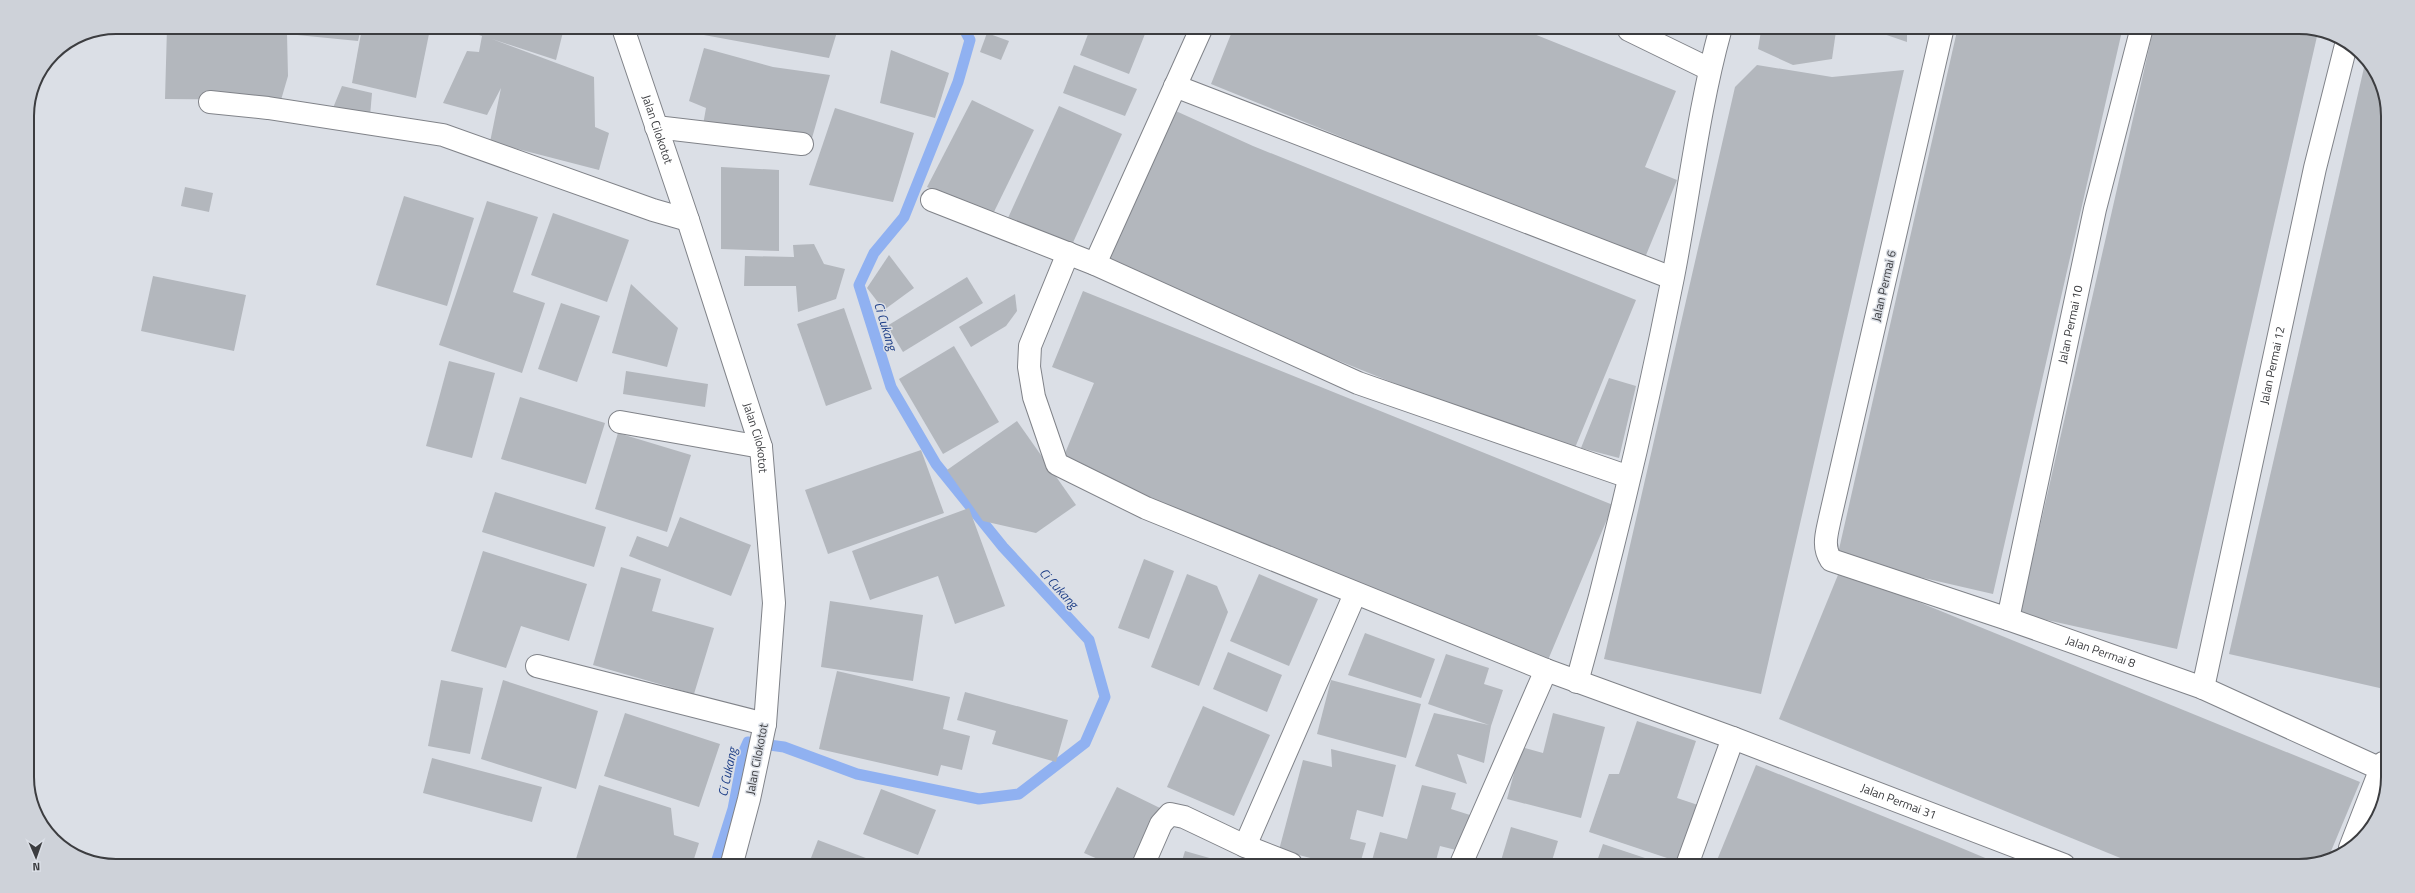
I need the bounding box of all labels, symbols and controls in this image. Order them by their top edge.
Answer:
street label: Jalan Cilokotot [637,92,679,167]
street label: Jalan Permai 6 [1866,248,1901,323]
street label: Jalan Permai 10 [2052,283,2088,365]
water label: Ci Cukang [869,299,903,354]
street label: Jalan Permai 12 [2254,324,2290,406]
street label: Jalan Cilokotot [738,400,773,474]
water label: Ci Cukang [1035,563,1085,614]
street label: Jalan Permai 8 [2063,630,2139,673]
street label: Jalan Cilokotot [740,721,773,796]
water label: Ci Cukang [712,744,742,798]
street label: Jalan Permai 31 [1858,778,1939,824]
north arrow [16,837,56,877]
text: N [32,859,40,875]

